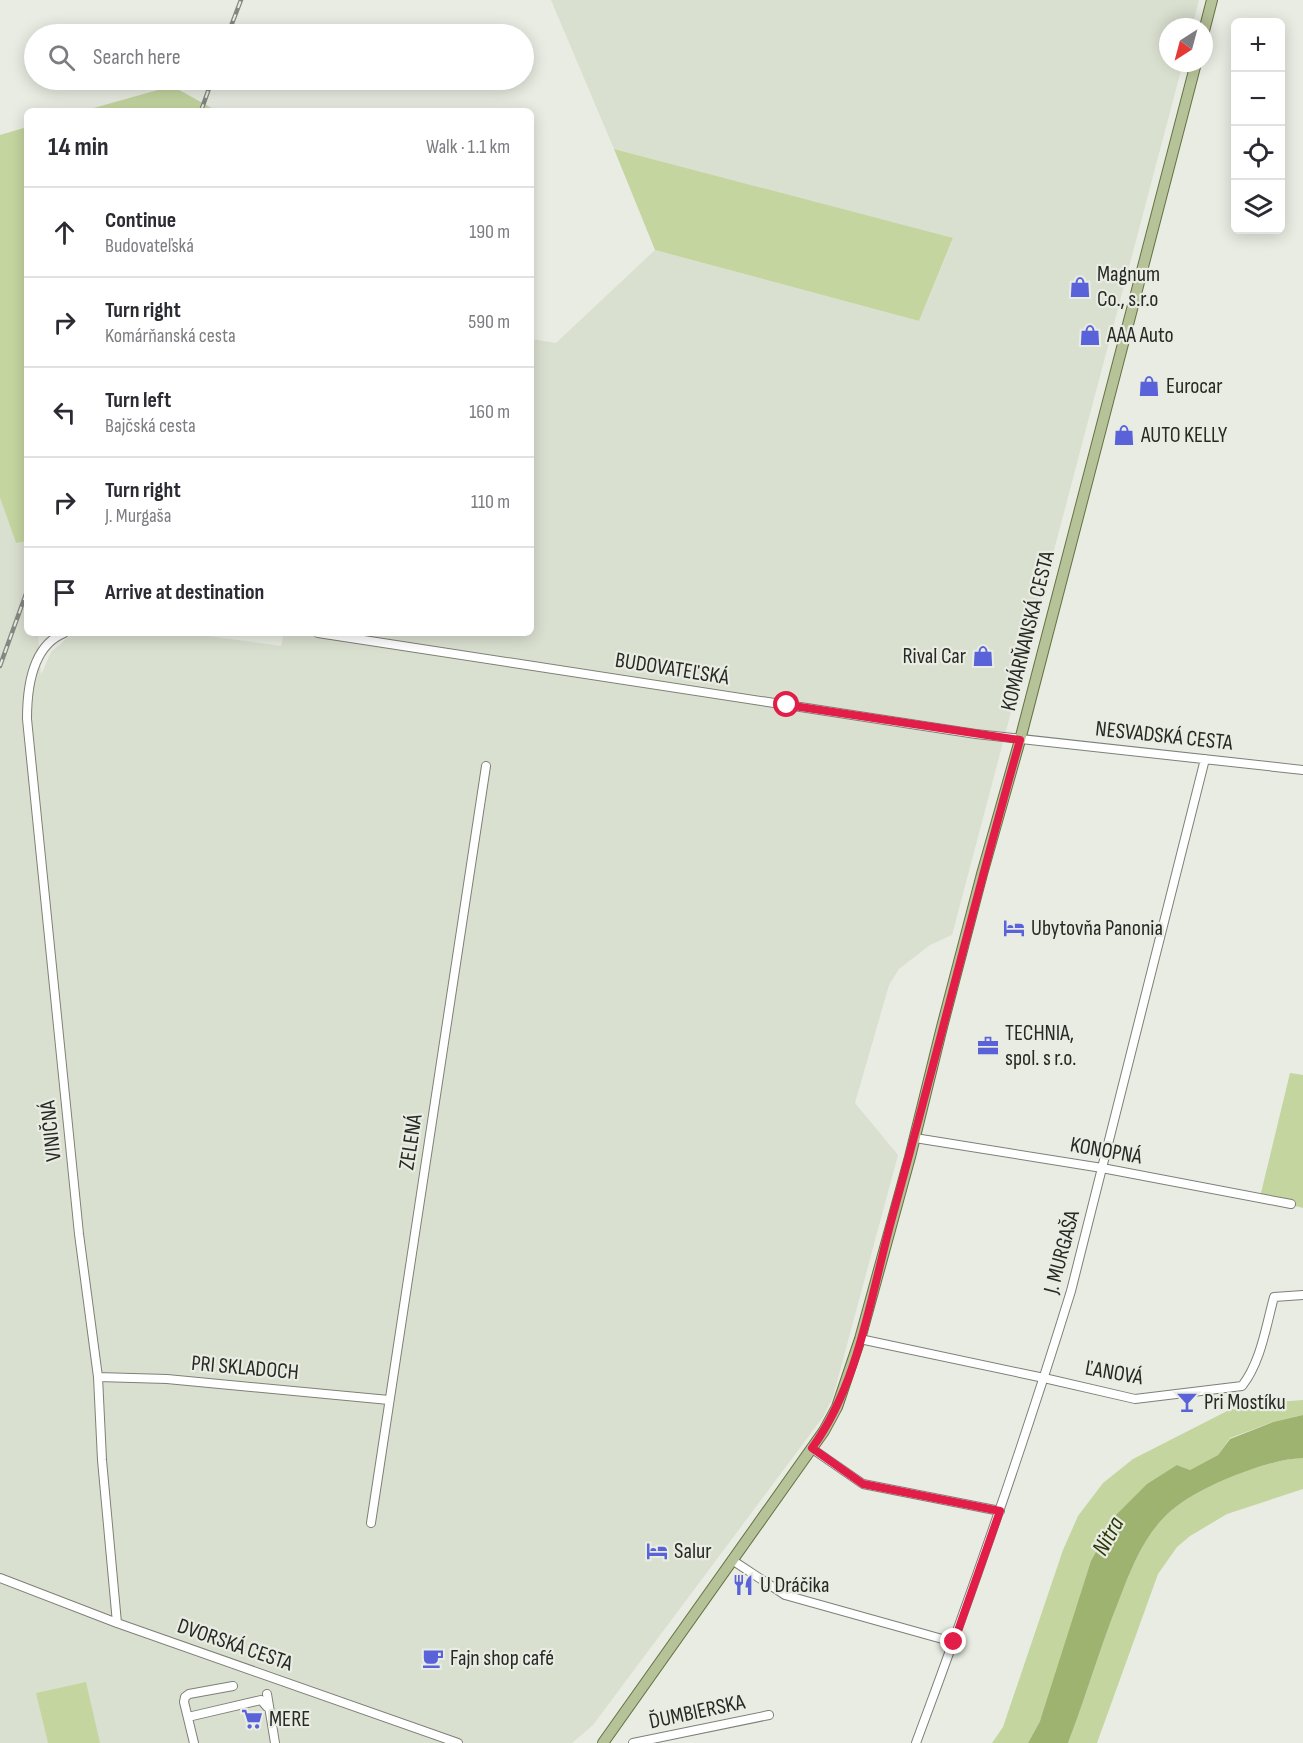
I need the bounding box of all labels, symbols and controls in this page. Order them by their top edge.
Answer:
north arrow [1159,18,1213,72]
map controls [1231,18,1285,234]
button: + [1231,18,1285,72]
search box [24,24,534,90]
icon: search [45,41,78,74]
text: Search here [93,44,180,71]
button: − [1231,72,1285,126]
button: locate [1231,126,1285,180]
text: 14 min [48,132,109,163]
text: Walk · 1.1 km [426,135,510,159]
button: layers [1231,180,1285,234]
text: Continue [105,207,176,234]
icon: ahead [48,216,81,249]
text: 190 m [469,220,510,244]
text: Budovateľská [105,234,194,258]
place label: Magnum Co., s.r.o [1097,261,1160,313]
shop icon: Magnum Co., s.r.o [1068,275,1092,299]
text: Turn right [105,297,181,324]
icon: right [48,306,81,339]
text: 590 m [468,310,510,334]
place label: AAA Auto [1106,322,1174,349]
shop icon: AAA Auto [1078,323,1102,347]
text: Komárňanská cesta [105,324,236,348]
place label: Eurocar [1166,373,1223,400]
shop icon: Eurocar [1137,374,1161,398]
text: Turn left [105,387,171,414]
icon: left [48,396,81,429]
text: 160 m [469,400,510,424]
text: Bajčská cesta [105,414,196,438]
place label: AUTO KELLY [1140,422,1227,449]
shop icon: AUTO KELLY [1112,423,1136,447]
text: Turn right [105,477,181,504]
icon: right [48,486,81,519]
text: 110 m [471,490,510,514]
text: J. Murgaša [105,504,171,528]
street label: KOMÁRŇANSKÁ CESTA [995,548,1061,714]
icon: arrive [48,576,81,609]
text: Arrive at destination [105,579,264,606]
place label: Rival Car [902,643,966,670]
shop icon: Rival Car [971,644,995,668]
street label: BUDOVATEĽSKÁ [613,647,731,691]
route start [773,691,799,717]
street label: NESVADSKÁ CESTA [1094,715,1235,757]
place label: Ubytovňa Panonia [1031,915,1163,942]
hotel icon: Ubytovňa Panonia [1002,916,1026,940]
place label: TECHNIA, spol. s r.o. [1005,1020,1076,1072]
office icon: TECHNIA, spol. s r.o. [976,1034,1000,1058]
street label: VINIČNÁ [34,1099,68,1163]
street label: ZELENÁ [393,1112,429,1172]
street label: KONOPNÁ [1068,1131,1145,1171]
street label: J. MURGAŠA [1038,1207,1086,1298]
street label: PRI SKLADOCH [190,1350,300,1386]
street label: ĽANOVÁ [1083,1355,1146,1391]
place label: Pri Mostíku [1204,1389,1286,1416]
bar icon: Pri Mostíku [1175,1390,1199,1414]
water label: Nitra [1086,1511,1130,1560]
place label: Salur [674,1538,712,1565]
hotel icon: Salur [645,1539,669,1563]
place label: U Dráčika [760,1572,829,1599]
restaurant icon: U Dráčika [731,1573,755,1597]
street label: DVORSKÁ CESTA [174,1613,297,1678]
route end [940,1628,966,1654]
place label: Fajn shop café [450,1645,554,1672]
cafe icon: Fajn shop café [421,1646,445,1670]
street label: ĎUMBIERSKA [647,1689,748,1735]
place label: MERE [269,1706,310,1733]
supermarket icon: MERE [240,1707,264,1731]

